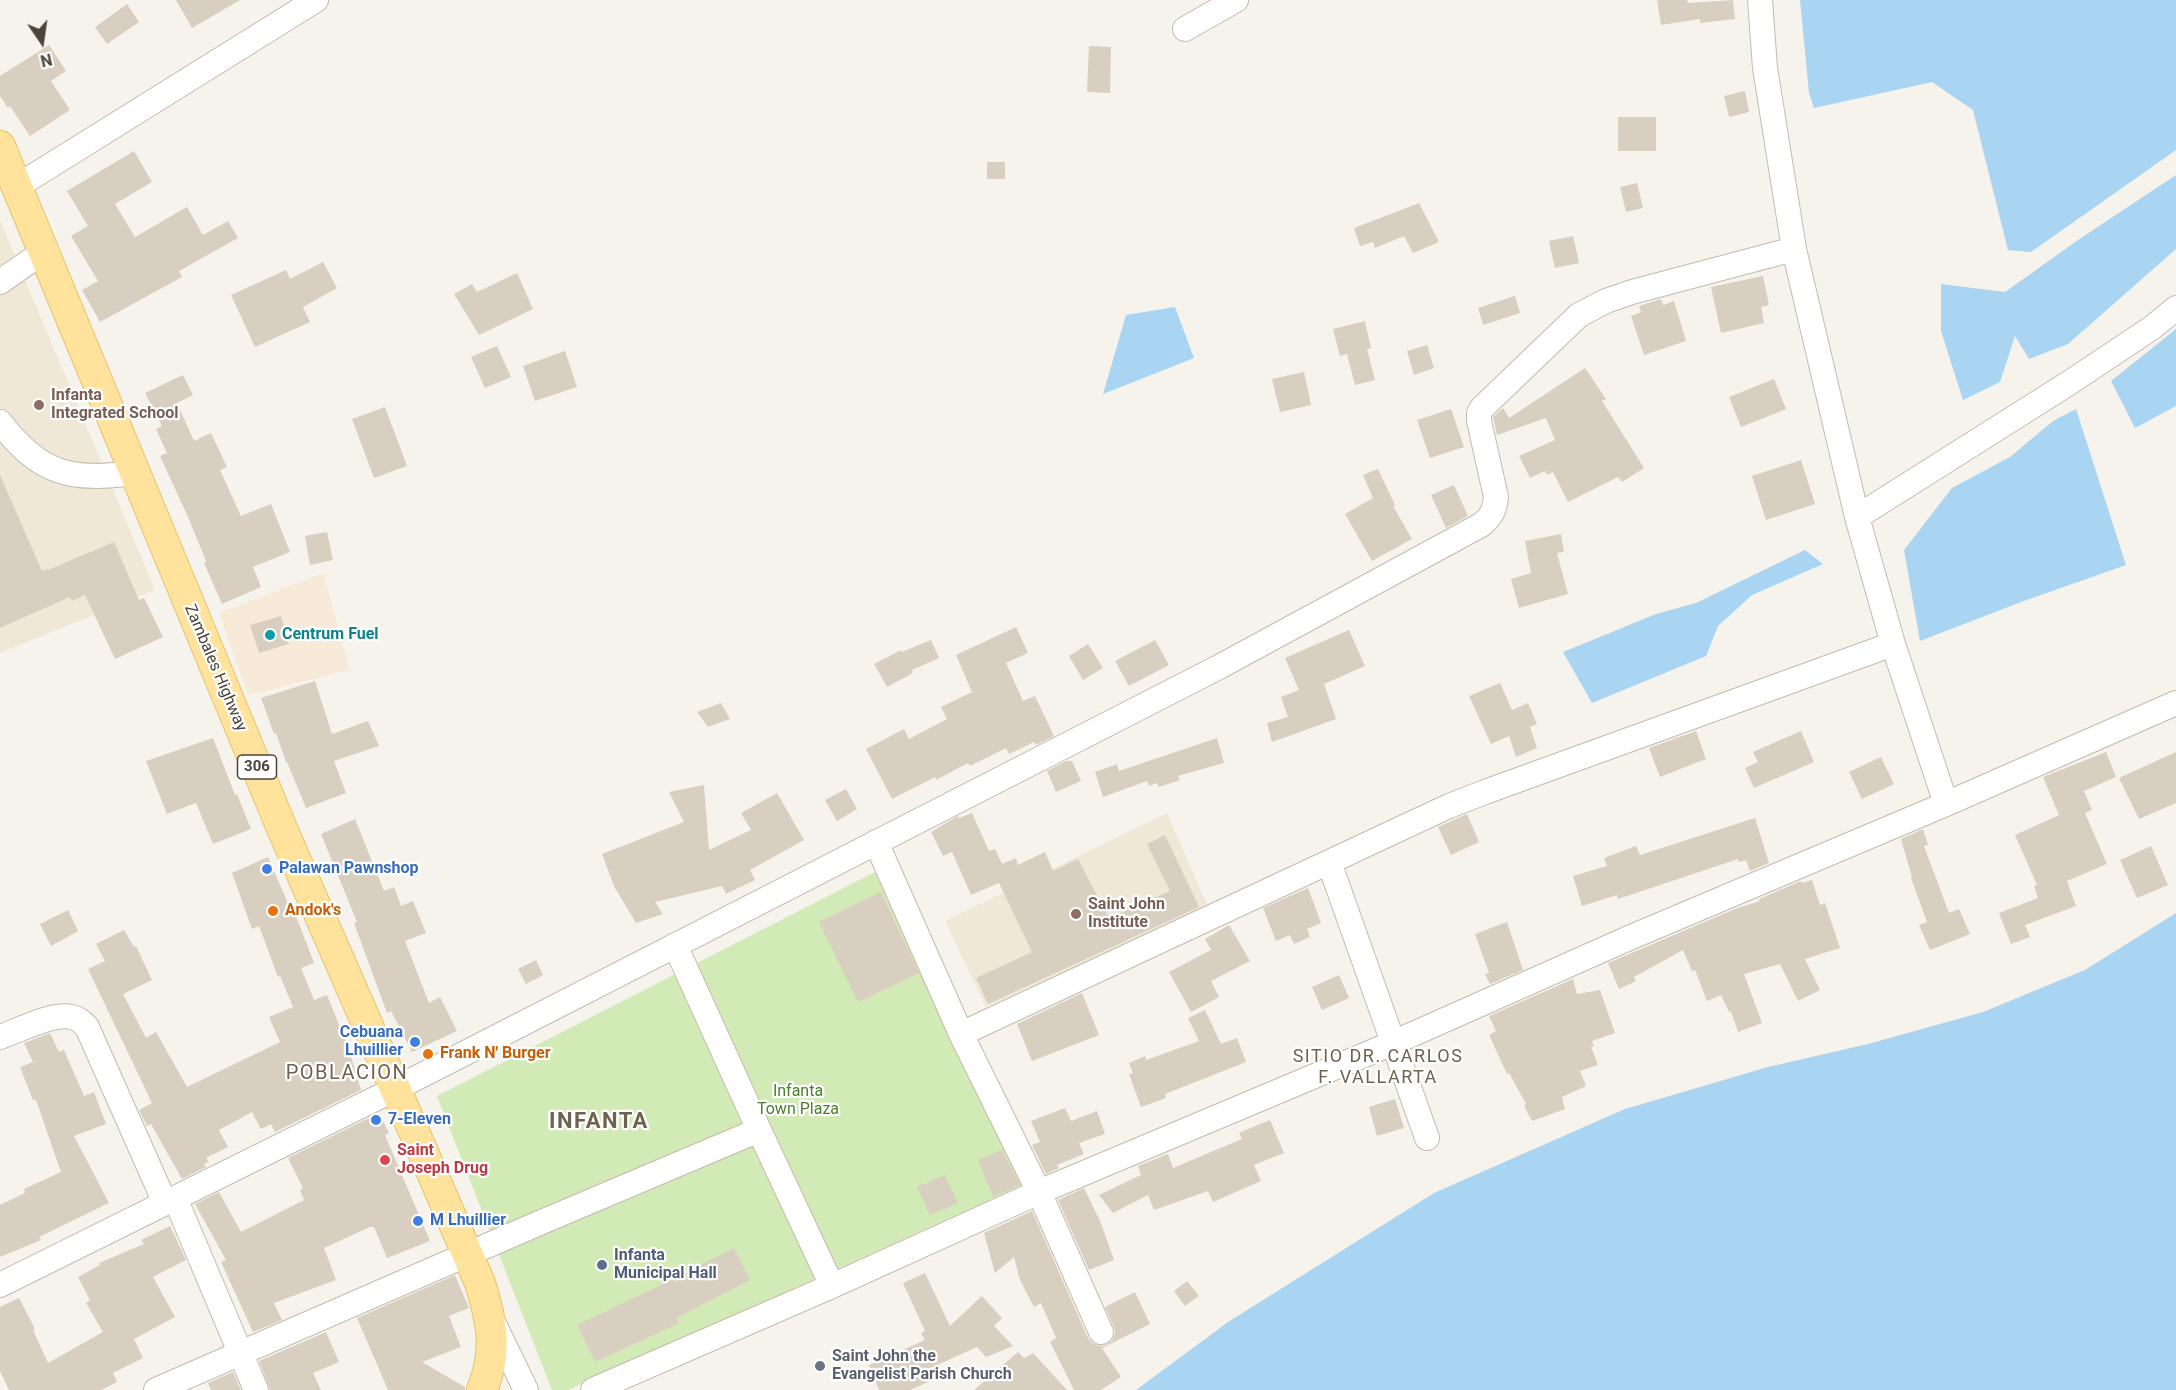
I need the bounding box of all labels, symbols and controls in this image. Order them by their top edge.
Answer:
north arrow [12,12,72,72]
text: N [39,49,54,71]
place label: Infanta Integrated School [51,386,178,424]
marker: Infanta Integrated School [32,398,46,412]
street label: Zambales Highway [180,602,250,734]
place label: Centrum Fuel [282,625,379,645]
marker: Centrum Fuel [263,628,277,642]
road number: 306 [238,755,276,779]
place label: Palawan Pawnshop [279,859,419,879]
marker: Palawan Pawnshop [260,862,274,876]
place label: Saint John Institute [1088,895,1165,933]
place label: Andok's [285,901,341,921]
marker: Andok's [266,904,280,918]
marker: Saint John Institute [1069,907,1083,921]
place label: Cebuana Lhuillier [340,1023,403,1061]
marker: Cebuana Lhuillier [408,1035,422,1049]
place label: Frank N' Burger [440,1044,551,1064]
district label: SITIO DR. CARLOS F. VALLARTA [1293,1046,1463,1088]
marker: Frank N' Burger [421,1047,435,1061]
district label: POBLACION [286,1062,408,1086]
park label: Infanta Town Plaza [757,1082,839,1120]
district label: INFANTA [549,1109,649,1135]
place label: 7-Eleven [388,1110,451,1130]
marker: 7-Eleven [369,1113,383,1127]
place label: Saint Joseph Drug [397,1141,488,1179]
marker: Saint Joseph Drug [378,1153,392,1167]
place label: M Lhuillier [430,1211,506,1231]
marker: M Lhuillier [411,1214,425,1228]
place label: Infanta Municipal Hall [614,1246,717,1284]
marker: Infanta Municipal Hall [595,1258,609,1272]
place label: Saint John the Evangelist Parish Church [832,1347,1012,1385]
marker: Saint John the Evangelist Parish Church [813,1359,827,1373]

